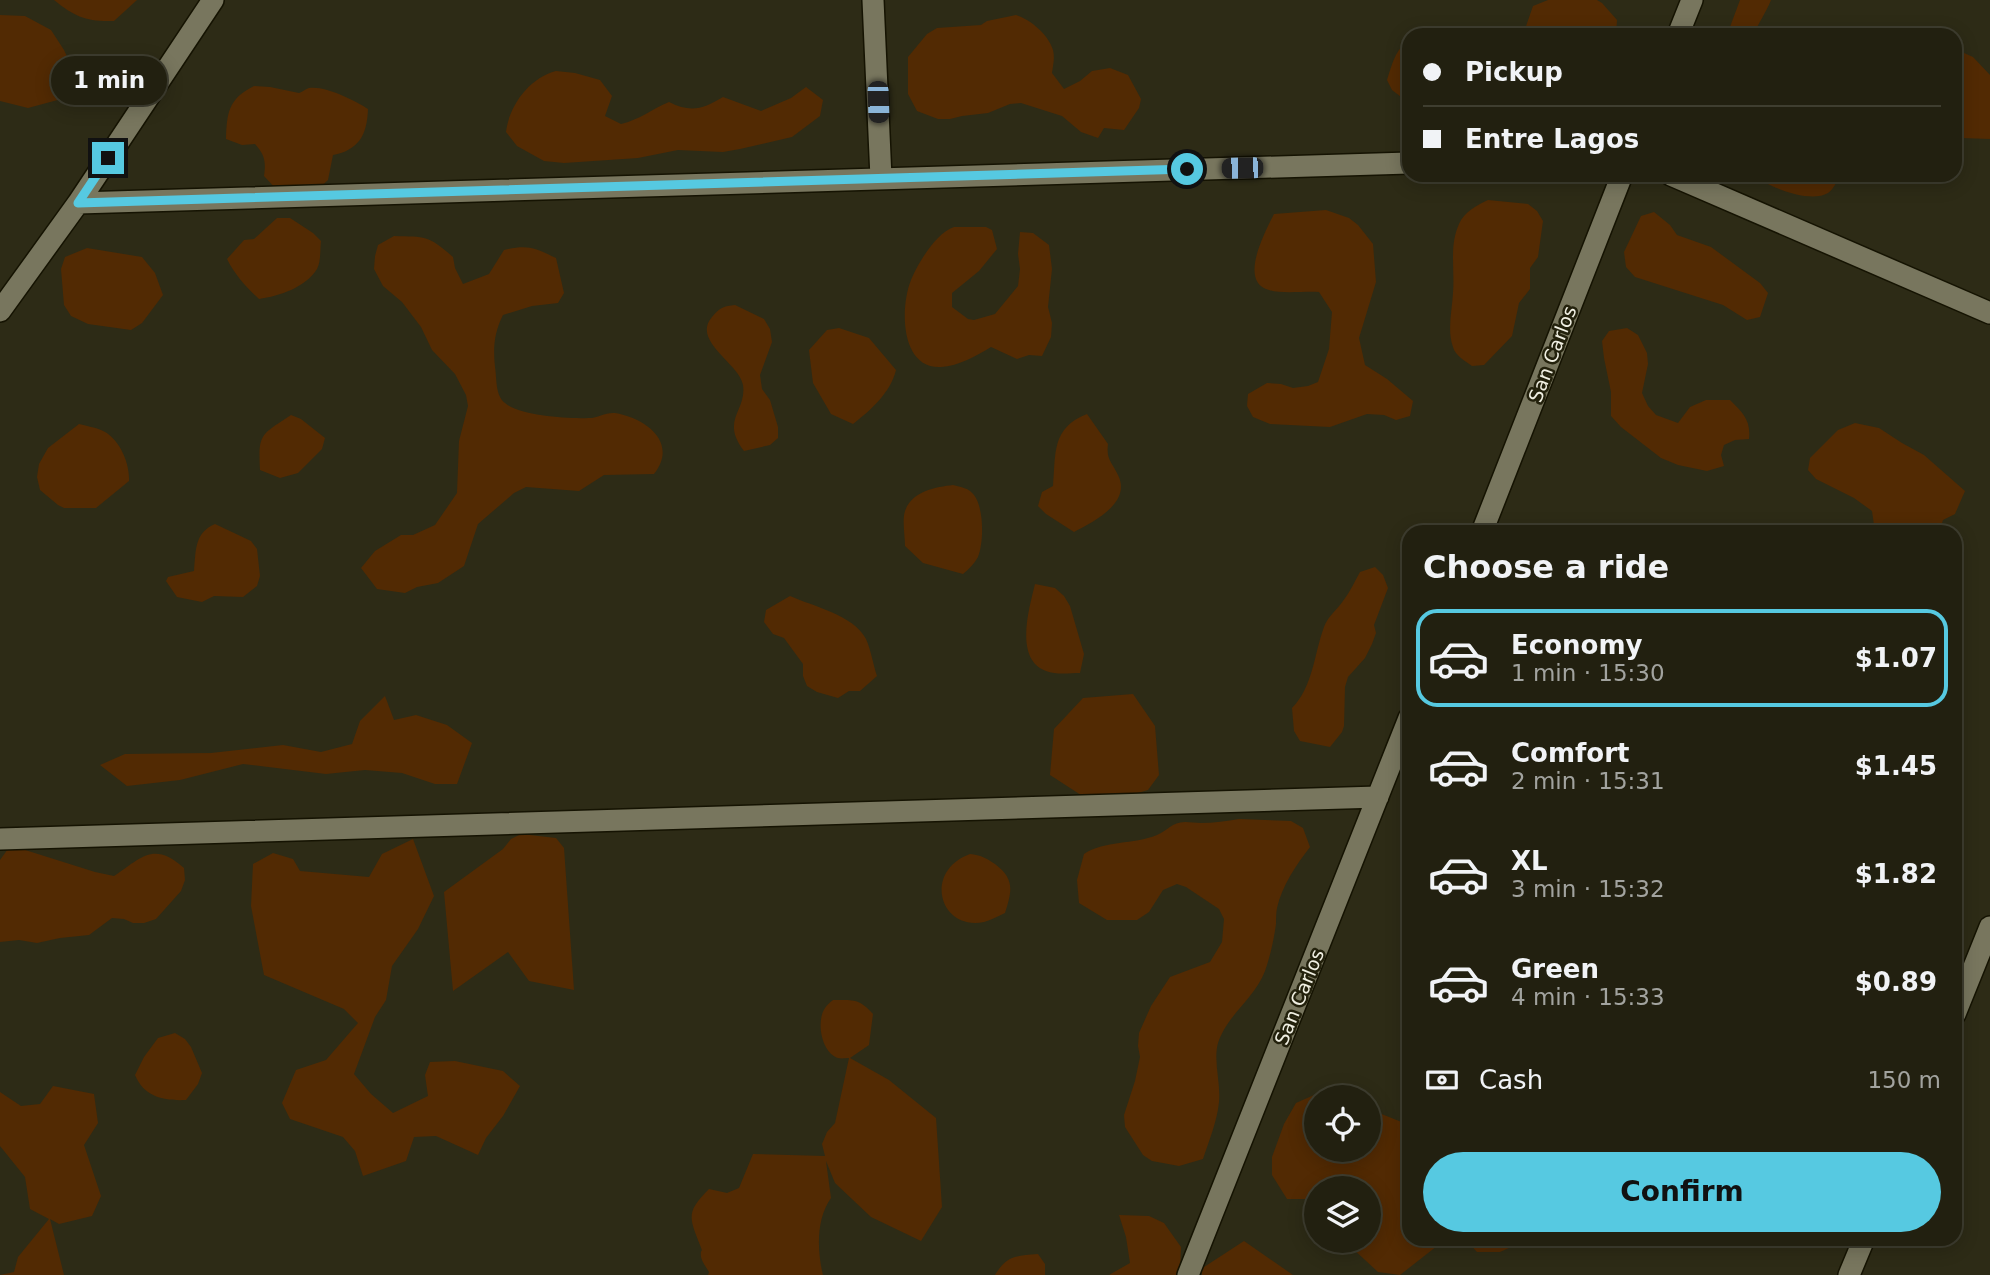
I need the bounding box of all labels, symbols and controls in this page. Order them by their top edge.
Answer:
callout: 1 min [50,57,166,106]
text: Pickup [1465,57,1563,87]
text: 1 min [73,67,145,93]
car [867,81,890,123]
text: Entre Lagos [1465,124,1639,154]
route end [92,142,124,174]
route start [1171,153,1203,185]
car [1221,157,1264,179]
street label: San Carlos [1524,303,1580,405]
text: Choose a ride [1423,548,1669,586]
icon: car [1427,627,1490,690]
text: Economy [1511,630,1642,660]
text: $1.07 [1855,643,1937,673]
text: 1 min · 15:30 [1511,660,1665,686]
icon: car [1427,735,1490,798]
text: Comfort [1511,738,1629,768]
text: $1.45 [1855,751,1937,781]
text: 2 min · 15:31 [1511,768,1665,794]
icon: car [1427,843,1490,906]
text: XL [1511,846,1548,876]
text: $1.82 [1855,859,1937,889]
text: 3 min · 15:32 [1511,876,1665,902]
street label: San Carlos [1270,946,1328,1048]
icon: car [1427,951,1490,1014]
text: Green [1511,954,1599,984]
text: $0.89 [1855,967,1937,997]
text: 4 min · 15:33 [1511,984,1665,1010]
icon: cash [1423,1061,1461,1099]
text: Cash [1479,1065,1543,1095]
text: 150 m [1867,1067,1941,1093]
map controls [1304,1085,1381,1253]
button: locate [1304,1085,1381,1162]
button: Confirm [1423,1152,1941,1232]
button: layers [1304,1176,1381,1253]

